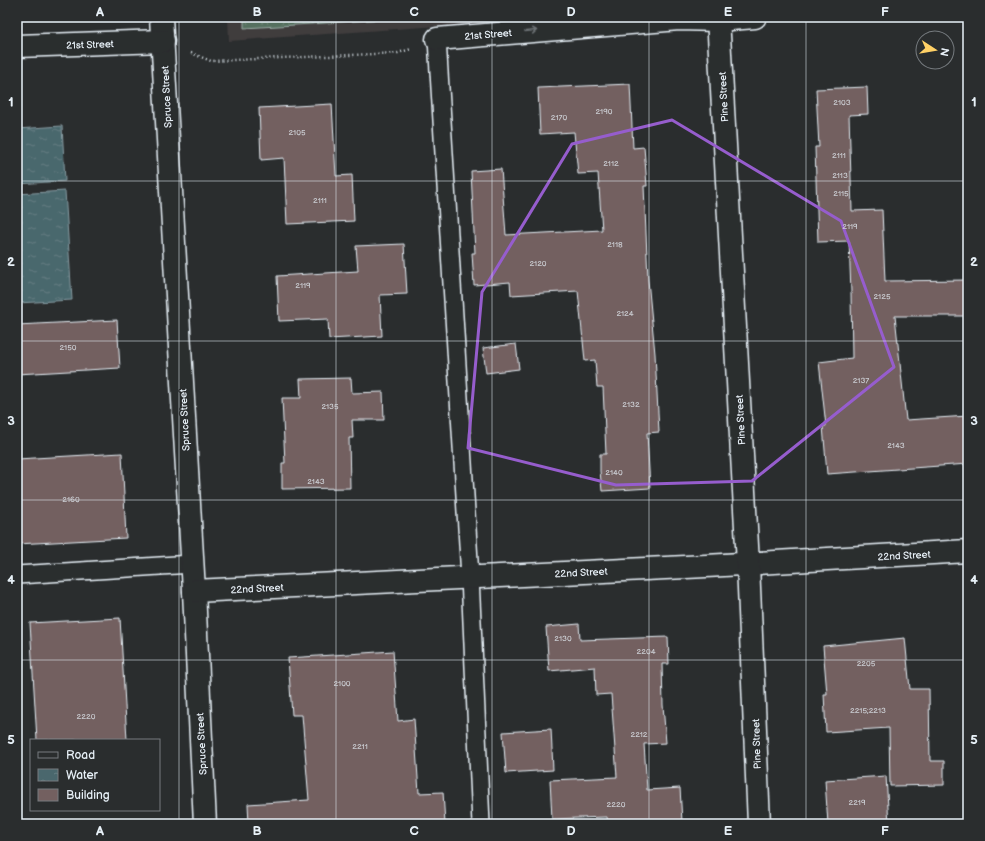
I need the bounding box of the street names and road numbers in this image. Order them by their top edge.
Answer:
street label: 21st Street [464,27,512,43]
street label: 21st Street [66,38,114,52]
street label: Spruce Street [159,66,175,128]
street label: Pine Street [717,72,731,122]
street label: Spruce Street [177,389,193,451]
street label: Pine Street [734,395,748,445]
street label: 22nd Street [877,549,931,563]
street label: 22nd Street [554,566,608,580]
street label: 22nd Street [230,582,284,596]
street label: Spruce Street [194,713,210,775]
street label: Pine Street [750,719,764,769]

